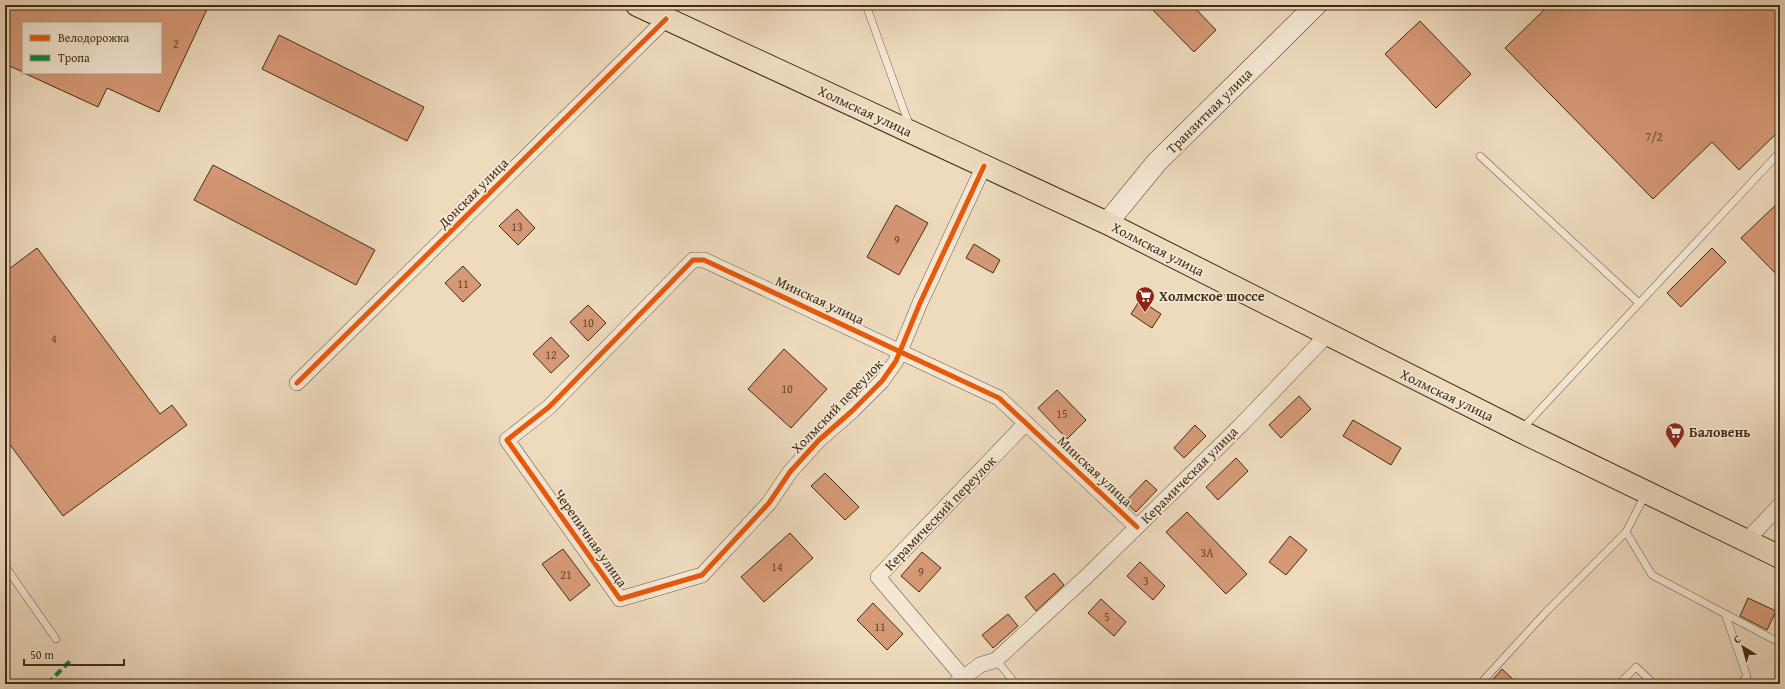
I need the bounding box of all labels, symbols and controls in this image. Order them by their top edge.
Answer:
legend [22,22,162,74]
text: Велодорожка [58,29,129,46]
house number: 2 [173,35,179,52]
text: Тропа [58,49,90,66]
street label: Транзитная улица [1162,63,1257,158]
street label: Холмская улица [815,80,916,142]
house number: 7/2 [1645,128,1663,145]
street label: Донская улица [433,153,513,233]
street label: Холмская улица [1108,217,1208,281]
house number: 13 [511,218,523,235]
house number: 9 [894,231,900,248]
street label: Минская улица [772,271,868,329]
house number: 11 [457,275,469,292]
supermarket icon: Холмское шоссе [1134,285,1156,313]
place label: Холмское шоссе [1159,286,1265,306]
house number: 10 [582,314,594,331]
house number: 4 [51,330,57,347]
house number: 12 [545,346,557,363]
street label: Холмский переулок [786,354,888,458]
street label: Холмская улица [1397,364,1497,426]
house number: 10 [781,380,793,397]
house number: 15 [1056,405,1068,422]
supermarket icon: Баловень [1664,421,1686,449]
street label: Керамическая улица [1136,422,1242,528]
place label: Баловень [1689,422,1750,442]
street label: Минская улица [1053,431,1137,511]
street label: Керамический переулок [880,451,1001,575]
street label: Черепичная улица [550,485,633,591]
house number: 3А [1200,544,1214,561]
house number: 14 [771,558,783,575]
house number: 9 [918,563,924,580]
house number: 21 [560,566,572,583]
house number: 3 [1143,572,1149,589]
house number: 5 [1104,608,1110,625]
house number: 11 [874,618,886,635]
north arrow [1723,627,1763,667]
text: С [1730,631,1744,647]
scale bar [24,641,124,667]
text: 50 m [30,646,54,663]

